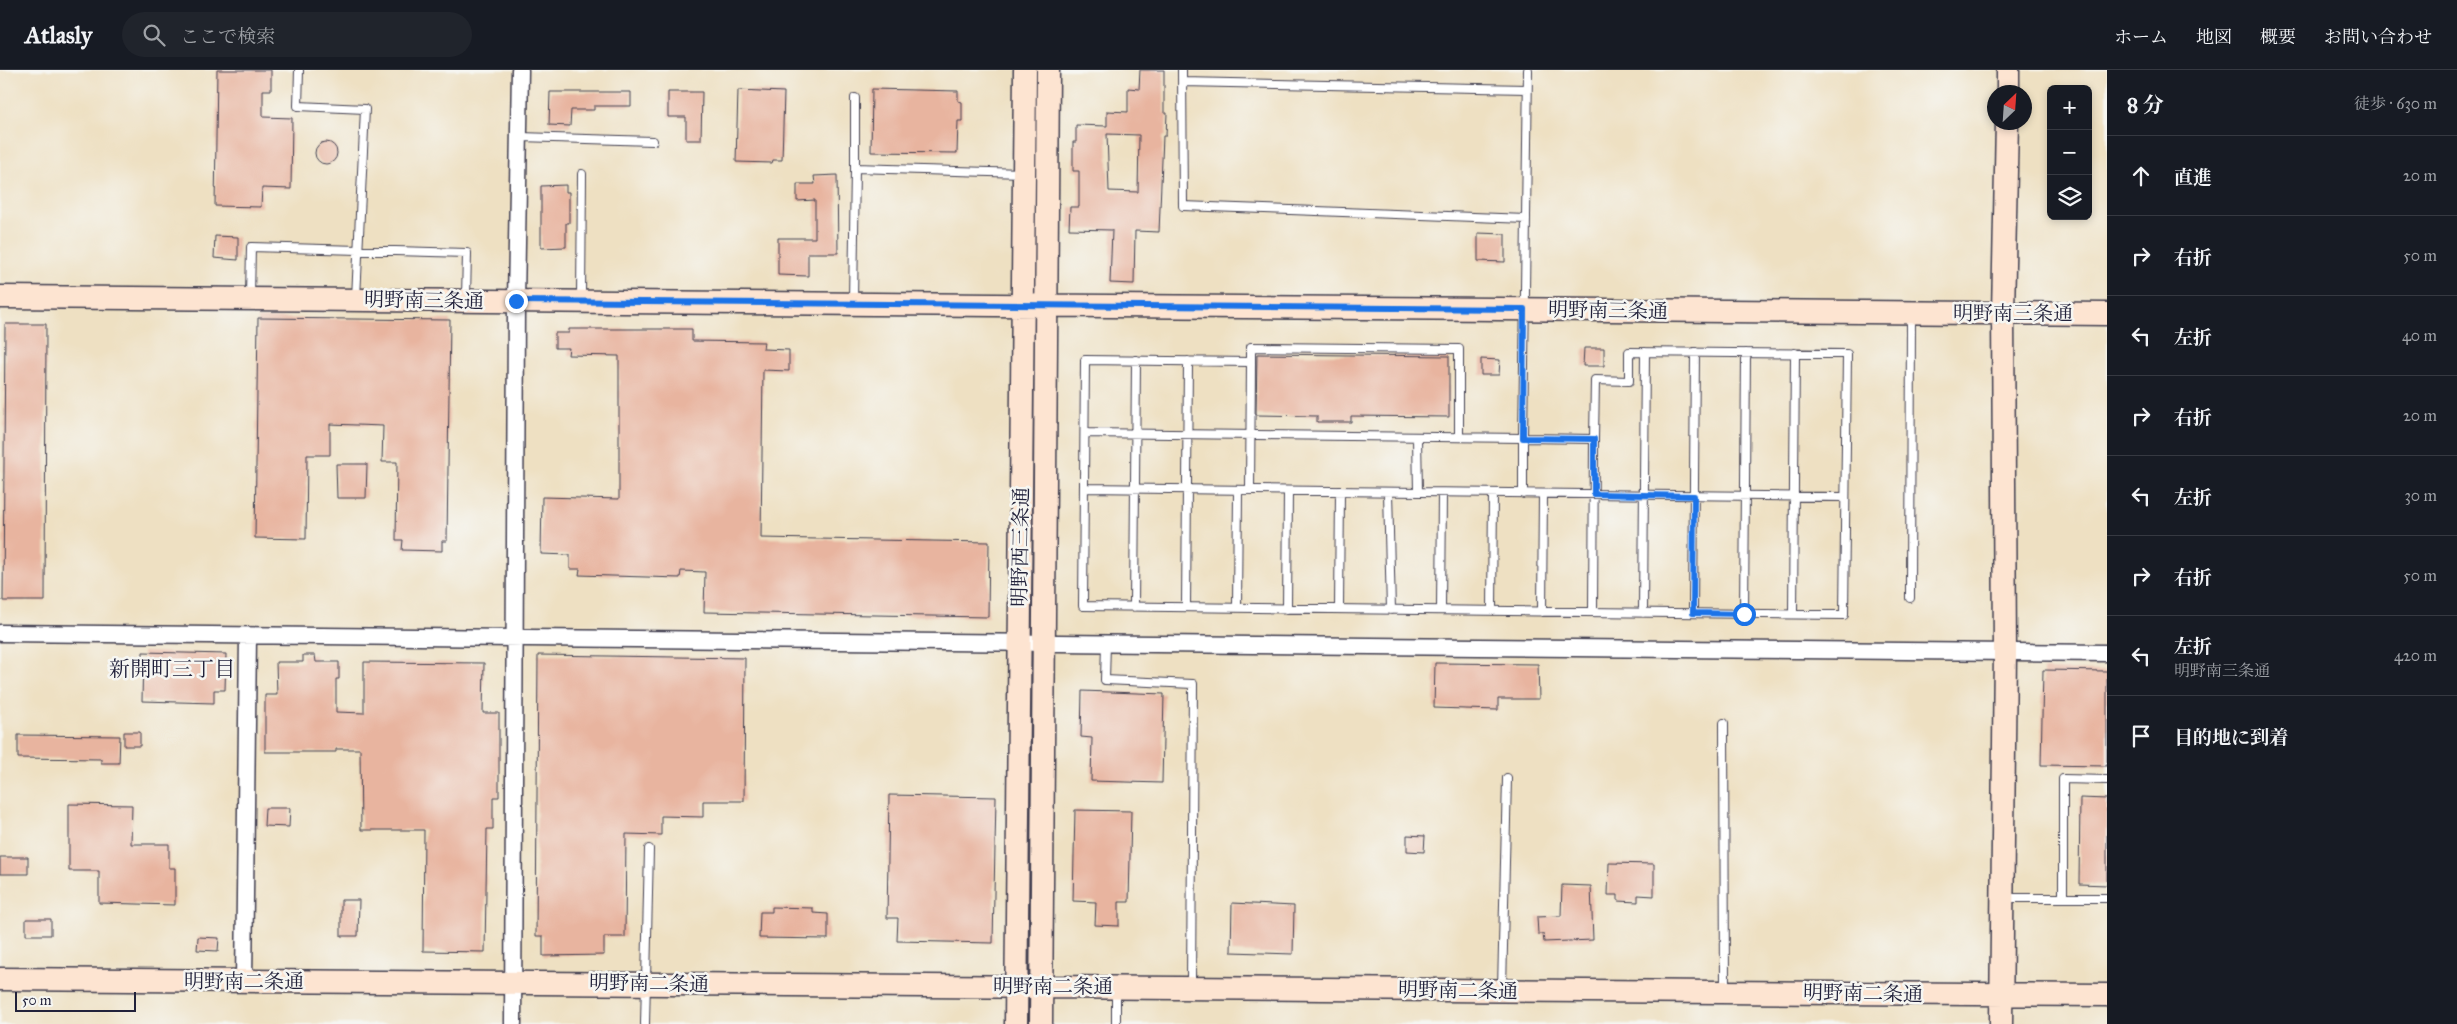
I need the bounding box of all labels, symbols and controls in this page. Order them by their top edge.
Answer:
search box [122,12,472,57]
text: Atlasly [25,20,92,50]
icon: search [140,21,168,49]
text: ここで検索 [180,25,275,48]
text: ホーム [2114,26,2168,48]
text: 地図 [2196,26,2232,48]
text: 概要 [2260,26,2296,48]
text: お問い合わせ [2324,26,2432,48]
north arrow [1987,85,2032,130]
map controls [2047,85,2092,220]
button: + [2047,85,2092,130]
text: 8 分 [2127,92,2164,118]
text: 徒歩 · 630 m [2354,94,2437,113]
button: − [2047,130,2092,175]
icon: ahead [2127,162,2155,190]
text: 直進 [2174,166,2212,189]
text: 20 m [2403,166,2437,185]
button: layers [2047,175,2092,220]
icon: right [2127,242,2155,270]
text: 右折 [2174,246,2212,269]
text: 50 m [2403,246,2437,265]
street label: 明野南三条通 [364,287,484,313]
route end [505,290,528,313]
street label: 明野南三条通 [1548,297,1668,323]
street label: 明野南三条通 [1953,301,2073,325]
icon: left [2127,322,2155,350]
text: 左折 [2174,326,2212,349]
text: 40 m [2402,326,2437,345]
icon: right [2127,402,2155,430]
text: 右折 [2174,406,2212,429]
text: 20 m [2403,406,2437,425]
icon: left [2127,482,2155,510]
text: 左折 [2174,486,2212,509]
text: 30 m [2404,486,2437,505]
street label: 明野西三条通 [1007,487,1033,607]
icon: right [2127,562,2155,590]
text: 右折 [2174,566,2212,589]
text: 50 m [2403,566,2437,585]
route start [1733,603,1756,626]
text: 左折 [2174,635,2212,658]
icon: left [2127,642,2155,670]
text: 420 m [2394,646,2437,665]
district label: 新開町三丁目 [109,656,235,682]
text: 明野南三条通 [2174,661,2270,680]
icon: arrive [2127,722,2155,750]
text: 目的地に到着 [2174,726,2288,749]
street label: 明野南二条通 [184,969,304,993]
street label: 明野南二条通 [589,970,709,996]
street label: 明野南二条通 [993,974,1113,998]
street label: 明野南二条通 [1398,977,1518,1003]
street label: 明野南二条通 [1803,980,1923,1006]
scale bar [15,989,136,1012]
text: 50 m [22,992,51,1009]

